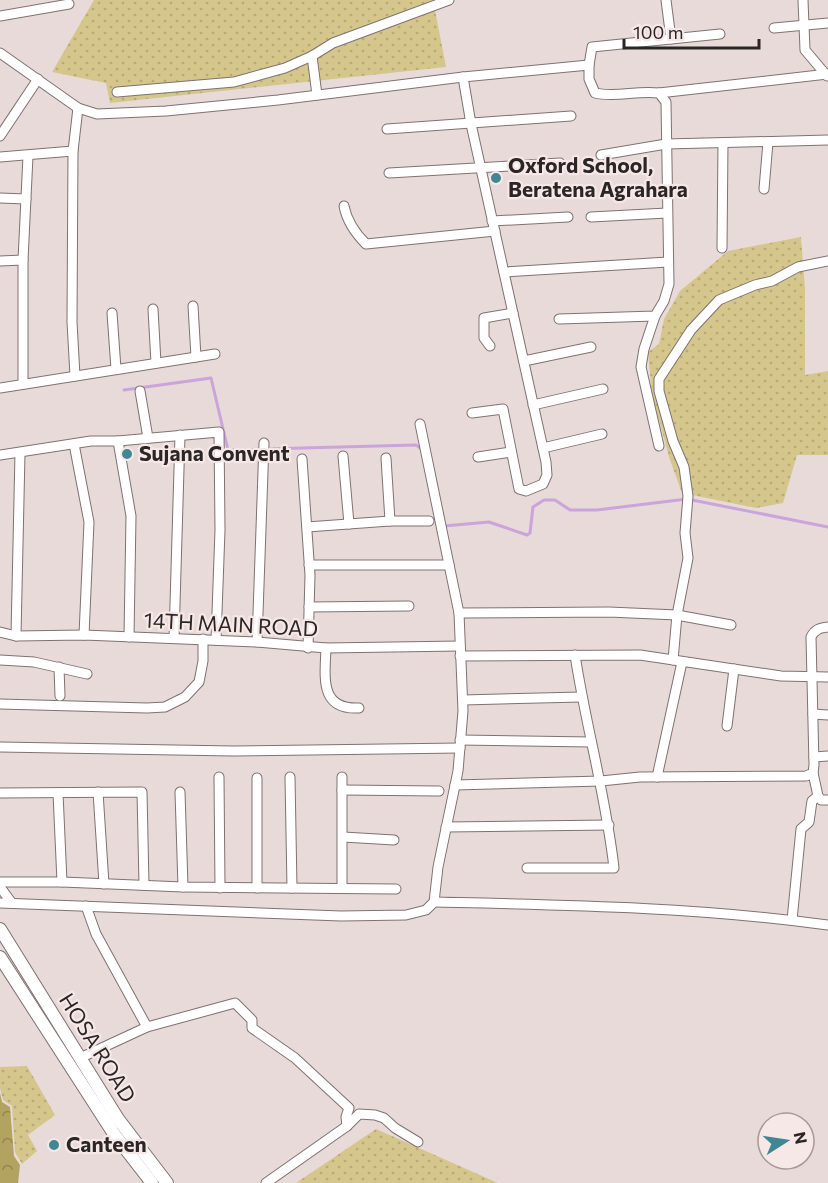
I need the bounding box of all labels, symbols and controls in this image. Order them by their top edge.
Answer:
scale bar [624,12,759,50]
text: 100 m [633,21,683,43]
place label: Oxford School, Beratena Agrahara [508,152,688,201]
marker: Oxford School, Beratena Agrahara [489,171,503,185]
place label: Sujana Convent [139,440,290,465]
marker: Sujana Convent [120,447,134,461]
street label: 14TH MAIN ROAD [143,606,319,641]
street label: HOSA ROAD [55,988,142,1106]
north arrow [756,1111,816,1171]
text: N [791,1130,812,1146]
place label: Canteen [66,1131,147,1156]
marker: Canteen [47,1138,61,1152]

